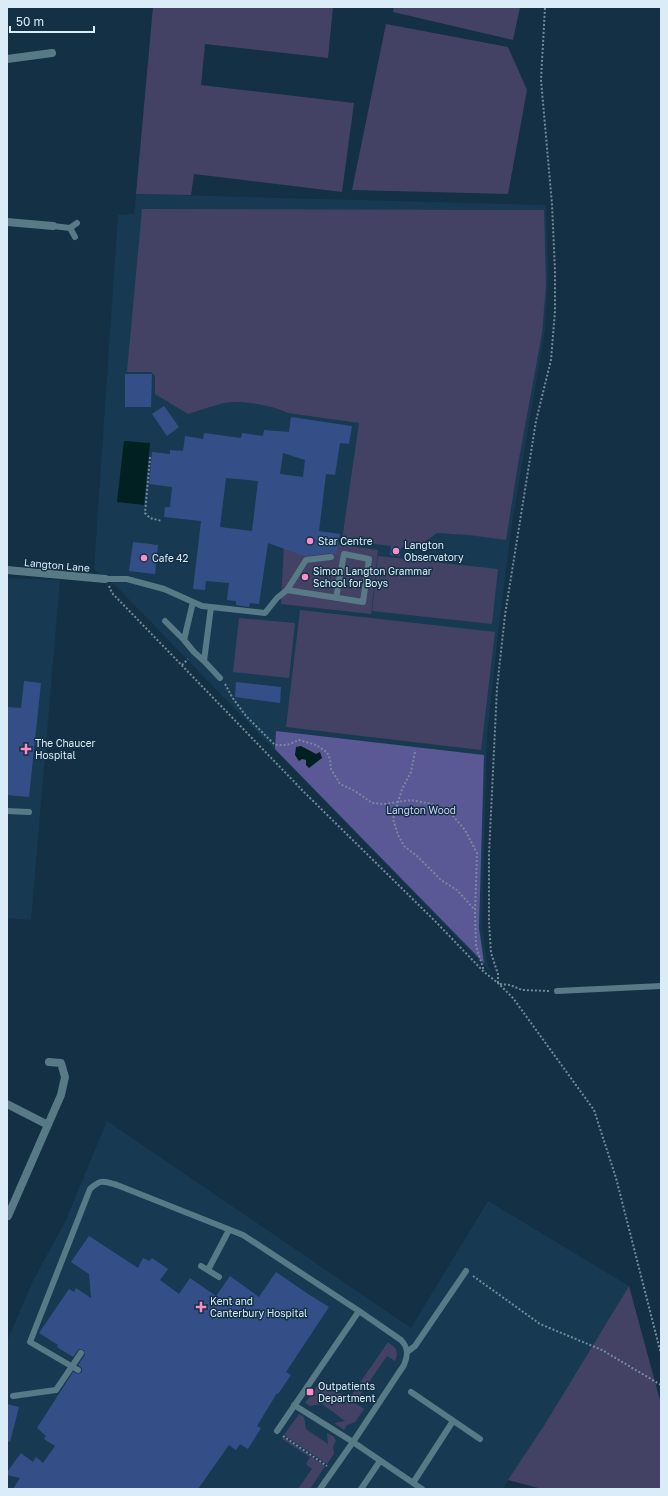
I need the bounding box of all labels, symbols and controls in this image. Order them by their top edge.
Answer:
scale bar [10,8,94,34]
text: 50 m [16,14,44,29]
place label: Star Centre [318,535,373,547]
marker: Star Centre [305,536,315,546]
place label: Langton Observatory [404,539,464,563]
marker: Langton Observatory [391,546,401,556]
place label: Cafe 42 [152,552,188,564]
marker: Cafe 42 [139,553,149,563]
street label: Langton Lane [24,556,90,574]
place label: Simon Langton Grammar School for Boys [313,565,432,589]
marker: Simon Langton Grammar School for Boys [300,572,310,582]
place label: The Chaucer Hospital [35,737,96,761]
marker: The Chaucer Hospital [20,743,32,755]
park label: Langton Wood [386,804,456,816]
place label: Kent and Canterbury Hospital [210,1295,307,1319]
marker: Kent and Canterbury Hospital [195,1301,207,1313]
place label: Outpatients Department [318,1380,375,1404]
marker: Outpatients Department [305,1387,315,1397]

